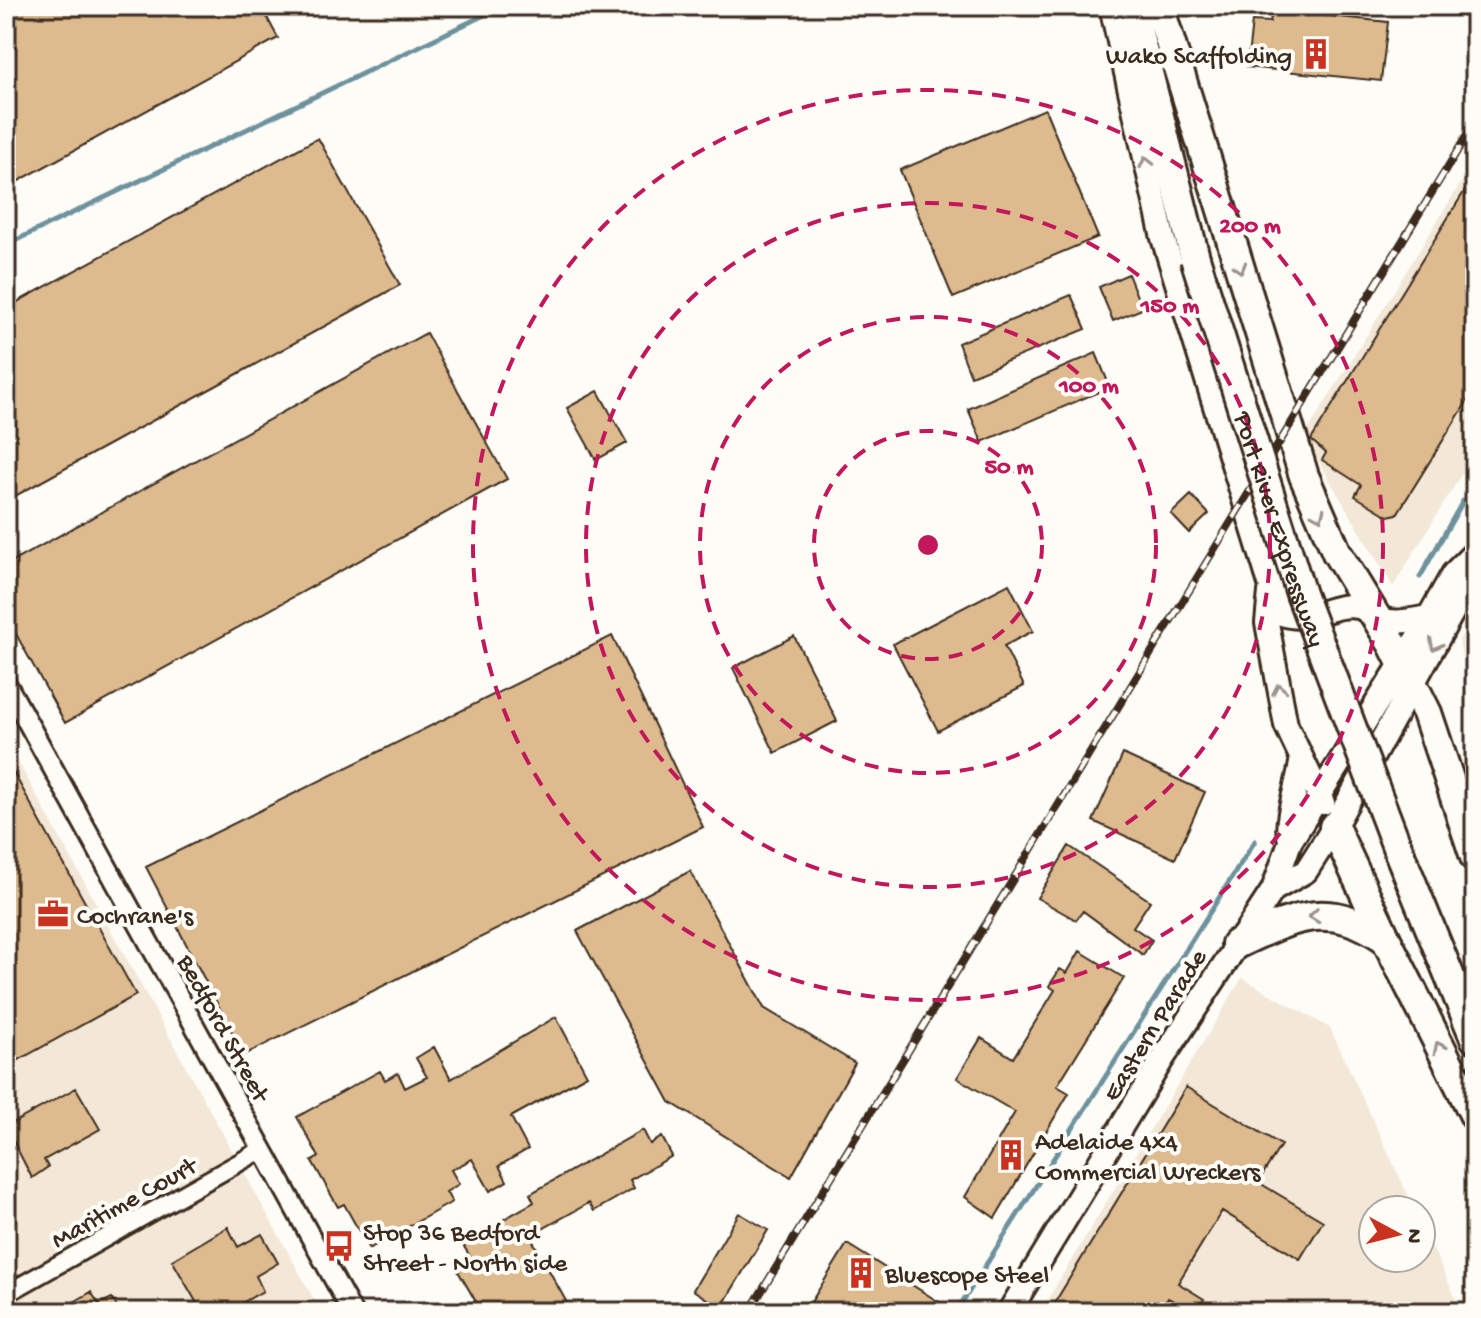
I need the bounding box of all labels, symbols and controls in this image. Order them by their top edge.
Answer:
building icon: Wako Scaffolding [1299,37,1333,71]
place label: Wako Scaffolding [1106,43,1292,74]
one-way arrow [1138,155,1155,169]
text: 200 m [1219,213,1281,242]
one-way arrow [1231,260,1247,274]
text: 150 m [1140,293,1199,322]
text: 100 m [1058,373,1119,402]
street label: Port River Expressway [1224,408,1331,652]
text: 50 m [985,454,1033,483]
one-way arrow [1309,507,1325,521]
centre of rings [914,531,942,559]
one-way arrow [1429,637,1445,652]
one-way arrow [1271,683,1288,696]
office icon: Cochrane's [36,897,70,931]
place label: Cochrane's [77,903,194,934]
one-way arrow [1307,907,1320,924]
street label: Eastern Parade [1098,944,1216,1108]
street label: Bedford Street [167,949,275,1110]
one-way arrow [1433,1041,1449,1056]
place label: Adelaide 4x4 Commercial Wreckers [1035,1129,1262,1190]
building icon: Adelaide 4x4 Commercial Wreckers [994,1138,1028,1172]
street label: Maritime Court [47,1151,205,1258]
north arrow [1357,1194,1437,1274]
place label: Stop 36 Bedford Street - North side [363,1220,568,1281]
text: N [1399,1227,1427,1245]
bus stop icon: Stop 36 Bedford Street - North side [322,1229,356,1263]
building icon: Bluescope Steel [844,1256,878,1290]
place label: Bluescope Steel [884,1262,1049,1293]

